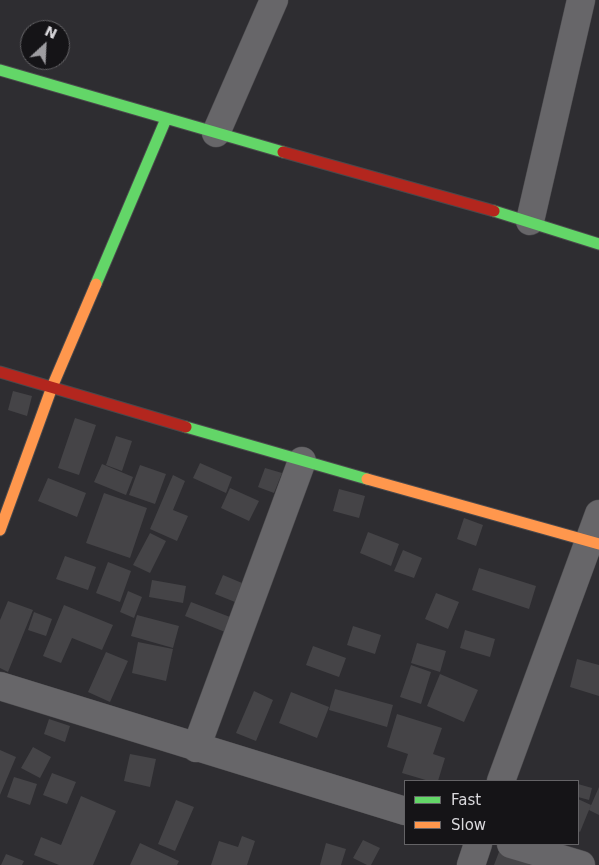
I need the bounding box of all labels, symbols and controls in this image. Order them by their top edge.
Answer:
north arrow [20,20,70,70]
text: N [42,23,60,42]
legend [404,780,579,845]
text: Fast [451,791,481,809]
text: Slow [451,816,486,834]

